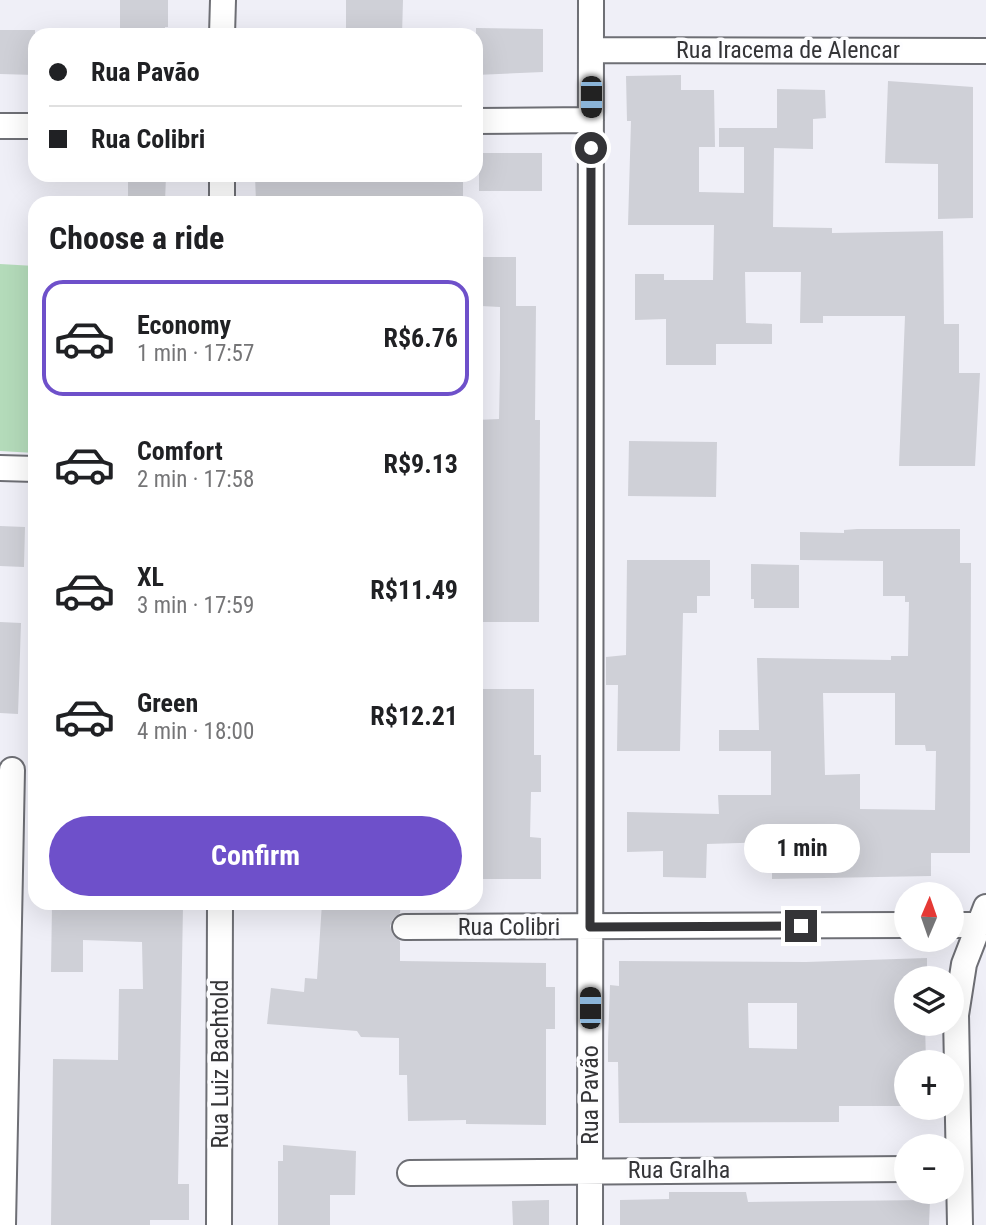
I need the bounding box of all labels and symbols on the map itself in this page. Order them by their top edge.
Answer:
street label: Rua Iracema de Alencar [676,36,900,64]
car [581,76,602,118]
route start [575,132,607,164]
callout: 1 min [743,824,859,874]
north arrow [894,882,964,952]
route end [785,910,817,942]
street label: Rua Colibri [458,913,560,941]
street label: Rua Luiz Bachtold [206,980,234,1149]
car [580,987,601,1029]
street label: Rua Pavão [576,1045,604,1145]
street label: Rua Gralha [628,1156,730,1184]

